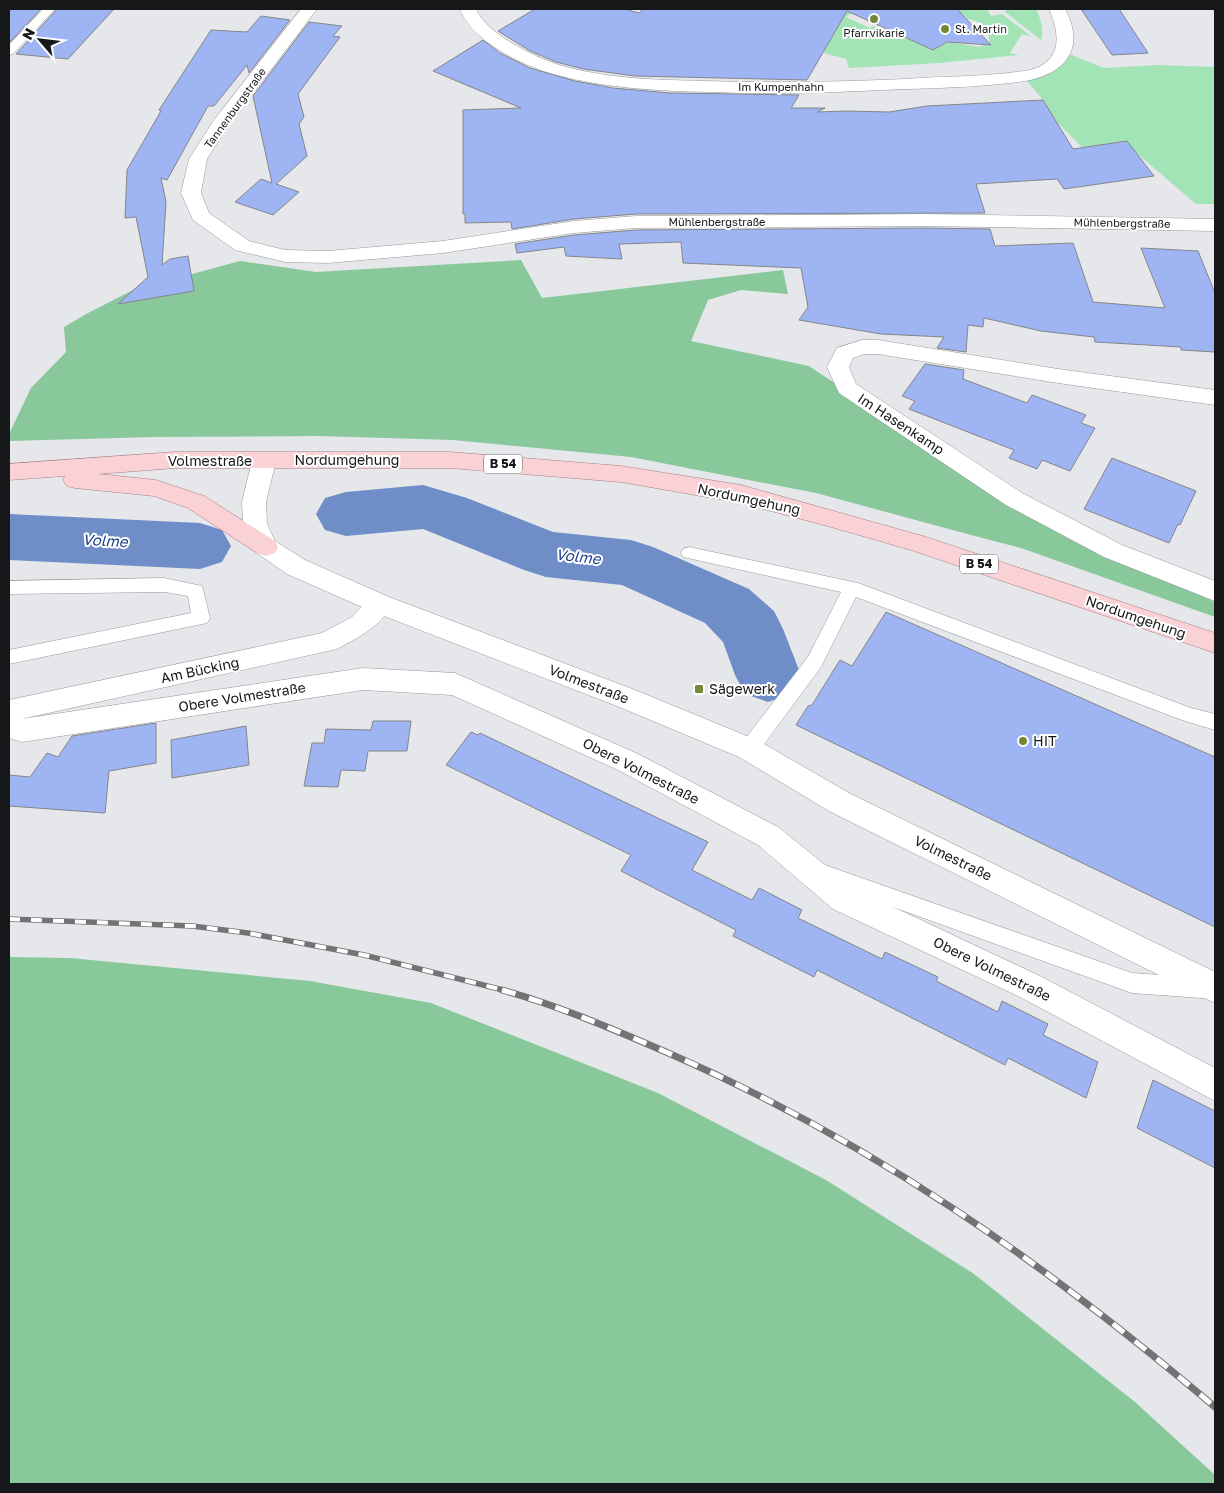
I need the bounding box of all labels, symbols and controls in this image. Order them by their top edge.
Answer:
marker: Pfarrvikarie [868,13,880,25]
north arrow [15,15,65,65]
place label: St. Martin [955,22,1007,35]
marker: St. Martin [939,23,951,35]
text: N [18,25,38,42]
place label: Pfarrvikarie [843,26,905,39]
street label: Tannenburgstraße [201,65,268,151]
street label: Im Kumpenhahn [738,80,824,93]
street label: Mühlenbergstraße [669,215,765,228]
street label: Mühlenbergstraße [1073,215,1171,230]
street label: Im Hasenkamp [855,389,948,458]
street label: Nordumgehung [295,451,399,468]
street label: Volmestraße [168,452,252,469]
road number: B 54 [484,454,522,474]
street label: Nordumgehung [696,479,802,518]
water label: Volme [82,530,129,550]
water label: Volme [555,545,603,567]
road number: B 54 [960,554,998,574]
street label: Nordumgehung [1084,591,1189,642]
street label: Am Bücking [159,653,241,686]
street label: Volmestraße [547,660,632,707]
street label: Obere Volmestraße [177,678,307,715]
place label: Sägewerk [709,680,775,697]
marker: Sägewerk [693,683,705,695]
place label: HIT [1033,732,1057,749]
street label: Obere Volmestraße [580,734,702,807]
marker: HIT [1017,735,1029,747]
street label: Volmestraße [912,831,995,884]
street label: Obere Volmestraße [931,933,1054,1004]

